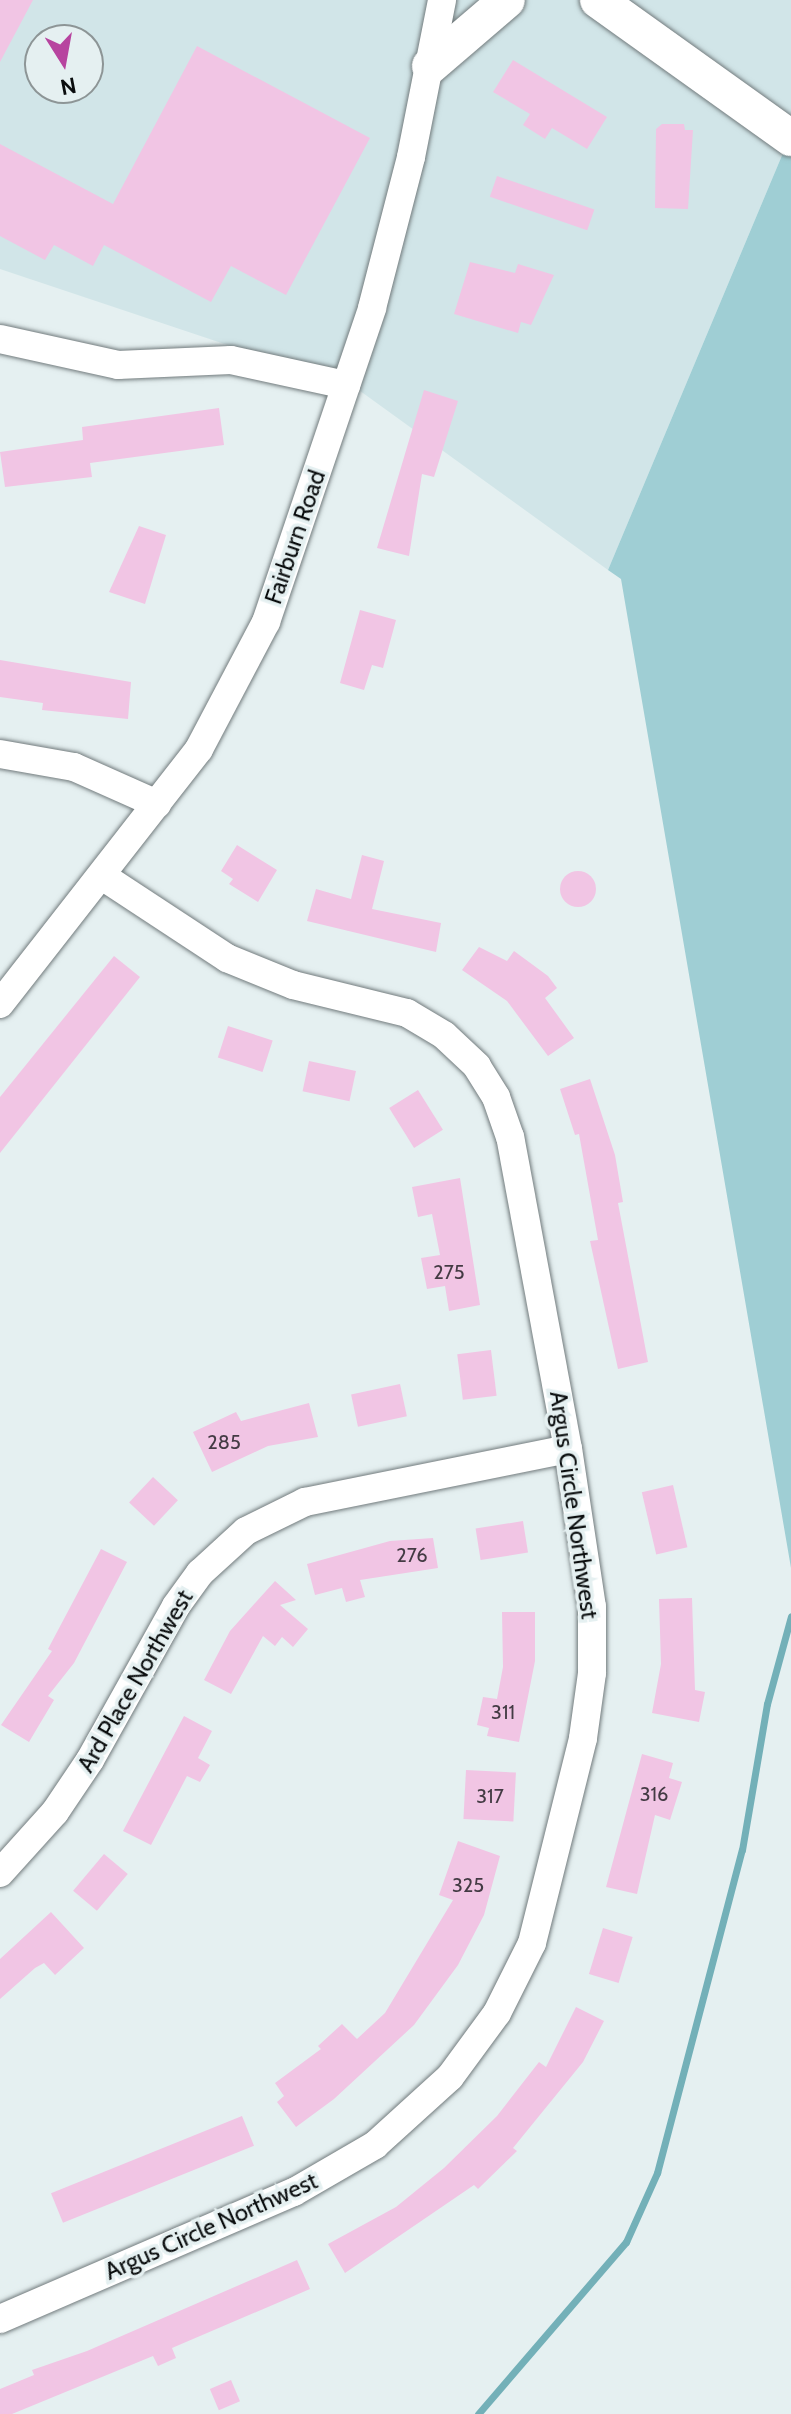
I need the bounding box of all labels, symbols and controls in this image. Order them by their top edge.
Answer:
north arrow [24,24,104,104]
text: N [58,71,79,101]
street label: Fairburn Road [259,466,331,608]
house number: 275 [433,1260,465,1284]
street label: Argus Circle Northwest [544,1389,604,1621]
house number: 285 [207,1430,241,1454]
house number: 276 [396,1543,428,1567]
street label: Ard Place Northwest [71,1585,199,1777]
house number: 311 [491,1700,515,1724]
house number: 316 [640,1782,668,1806]
house number: 317 [476,1784,504,1808]
house number: 325 [452,1873,484,1897]
street label: Argus Circle Northwest [100,2166,322,2286]

